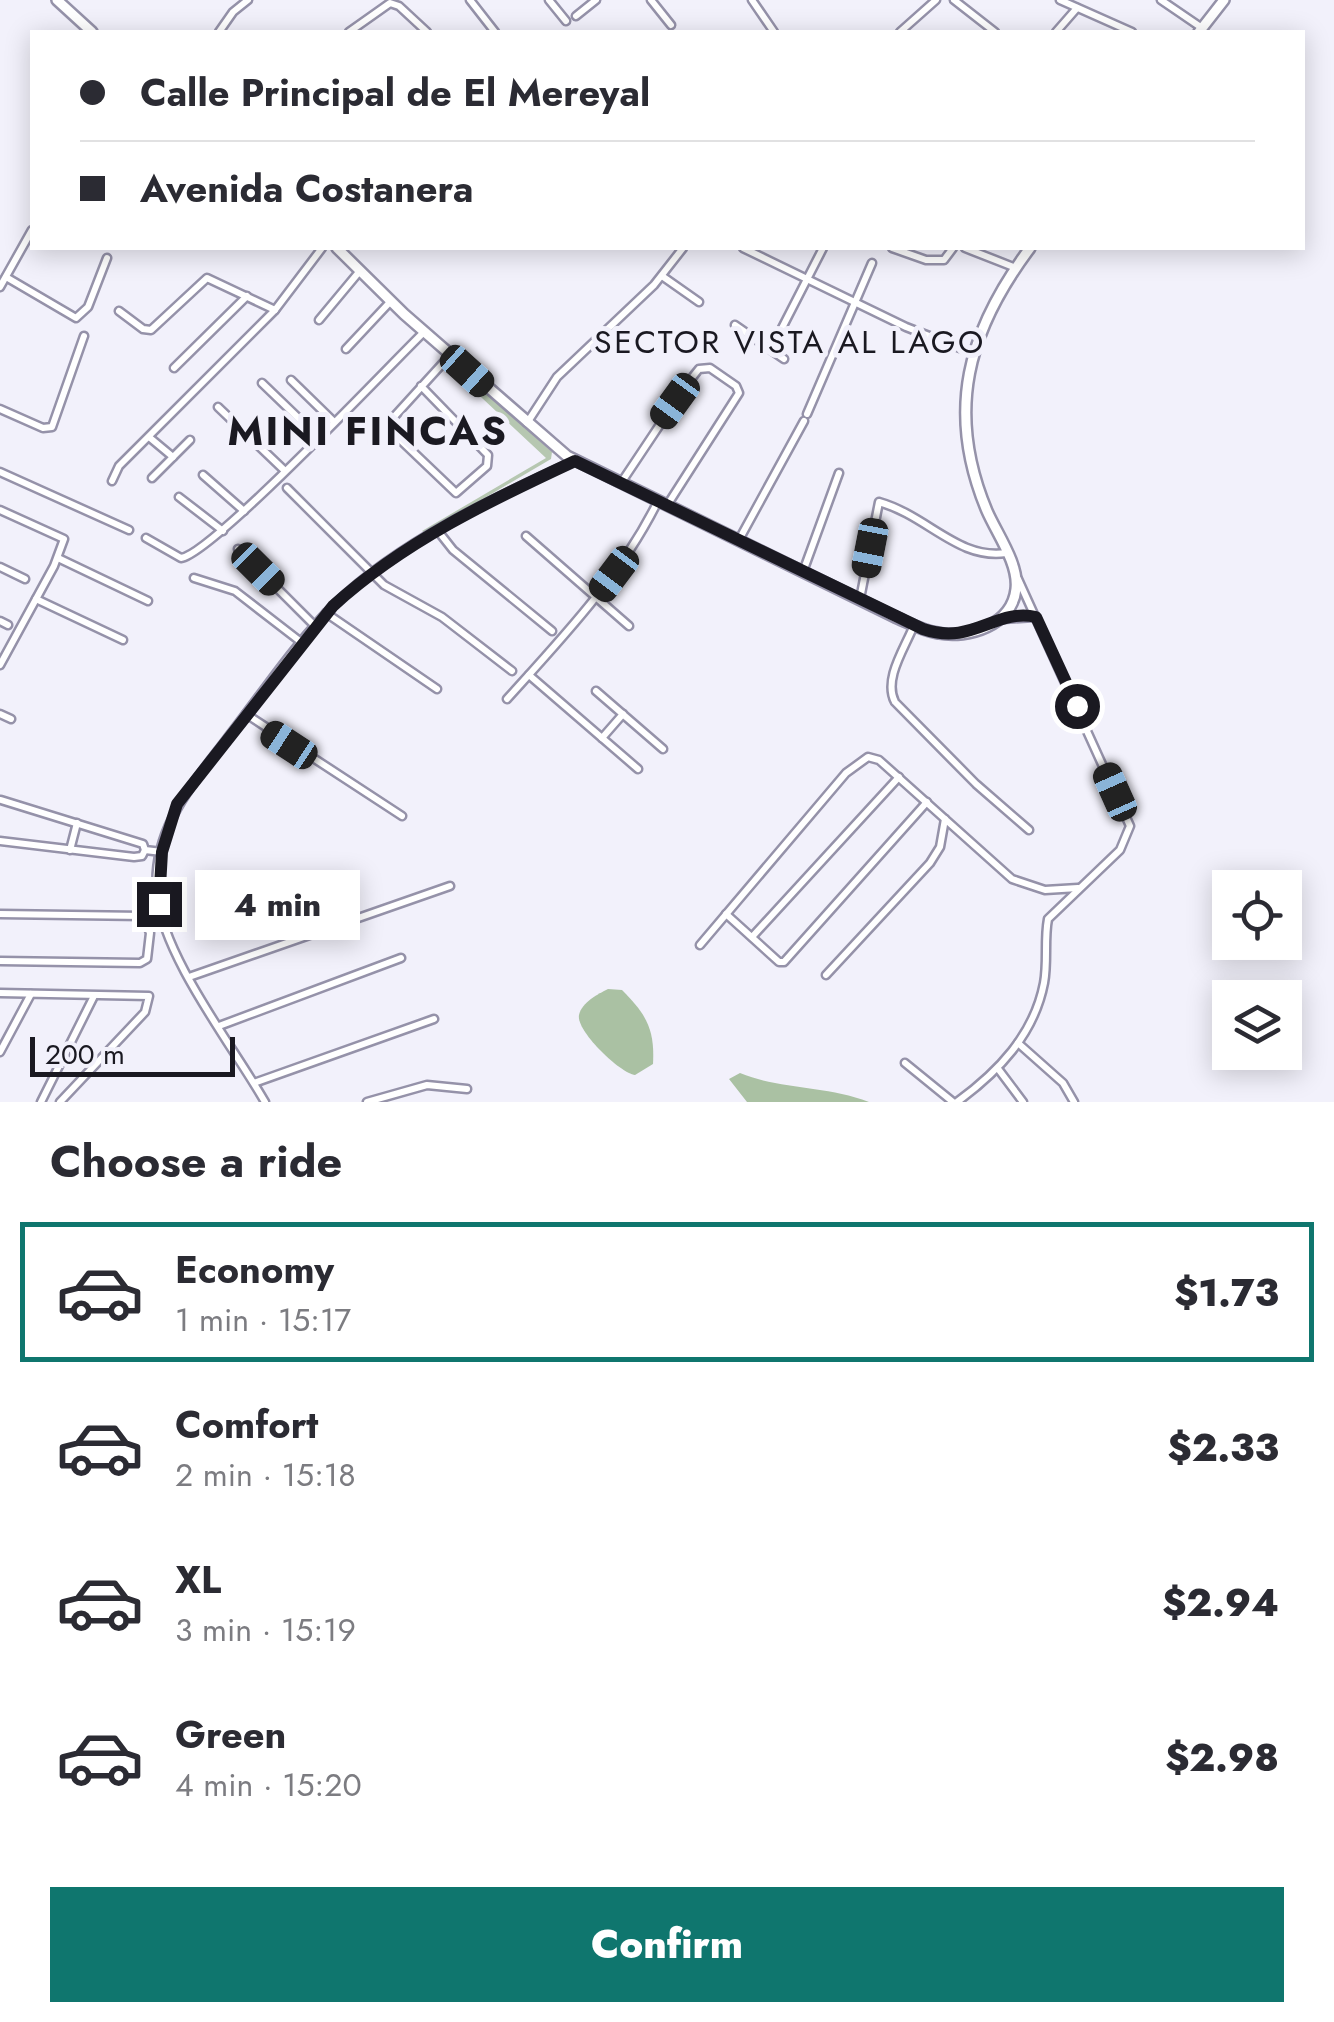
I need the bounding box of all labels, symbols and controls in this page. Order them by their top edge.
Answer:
text: Calle Principal de El Mereyal [140,65,650,120]
text: Avenida Costanera [140,161,474,216]
district label: SECTOR VISTA AL LAGO [594,319,986,365]
car [435,340,499,402]
car [645,368,705,434]
district label: MINI FINCAS [227,402,509,460]
car [850,516,890,580]
car [226,537,290,601]
car [584,541,644,607]
route start [1055,684,1100,729]
car [256,716,322,774]
car [1089,758,1141,826]
callout: 4 min [194,869,359,939]
map controls [1212,870,1302,1070]
button: locate [1212,870,1302,960]
route end [137,882,182,927]
text: 4 min [234,882,321,928]
button: layers [1212,980,1302,1070]
scale bar [30,1032,235,1076]
text: 200 m [45,1034,125,1075]
text: Choose a ride [50,1129,342,1194]
text: Economy [175,1242,334,1297]
icon: car [55,1247,145,1337]
text: $1.73 [1174,1265,1279,1320]
text: 1 min · 15:17 [175,1297,351,1343]
text: Comfort [175,1397,318,1452]
icon: car [55,1402,145,1492]
text: $2.33 [1168,1420,1279,1475]
text: 2 min · 15:18 [175,1452,356,1498]
text: XL [175,1552,221,1607]
icon: car [55,1557,145,1647]
text: $2.94 [1162,1575,1279,1630]
text: 3 min · 15:19 [175,1607,356,1653]
text: Green [175,1707,286,1762]
icon: car [55,1712,145,1802]
text: $2.98 [1165,1730,1279,1785]
text: 4 min · 15:20 [175,1762,362,1808]
button: Confirm [50,1887,1284,2002]

